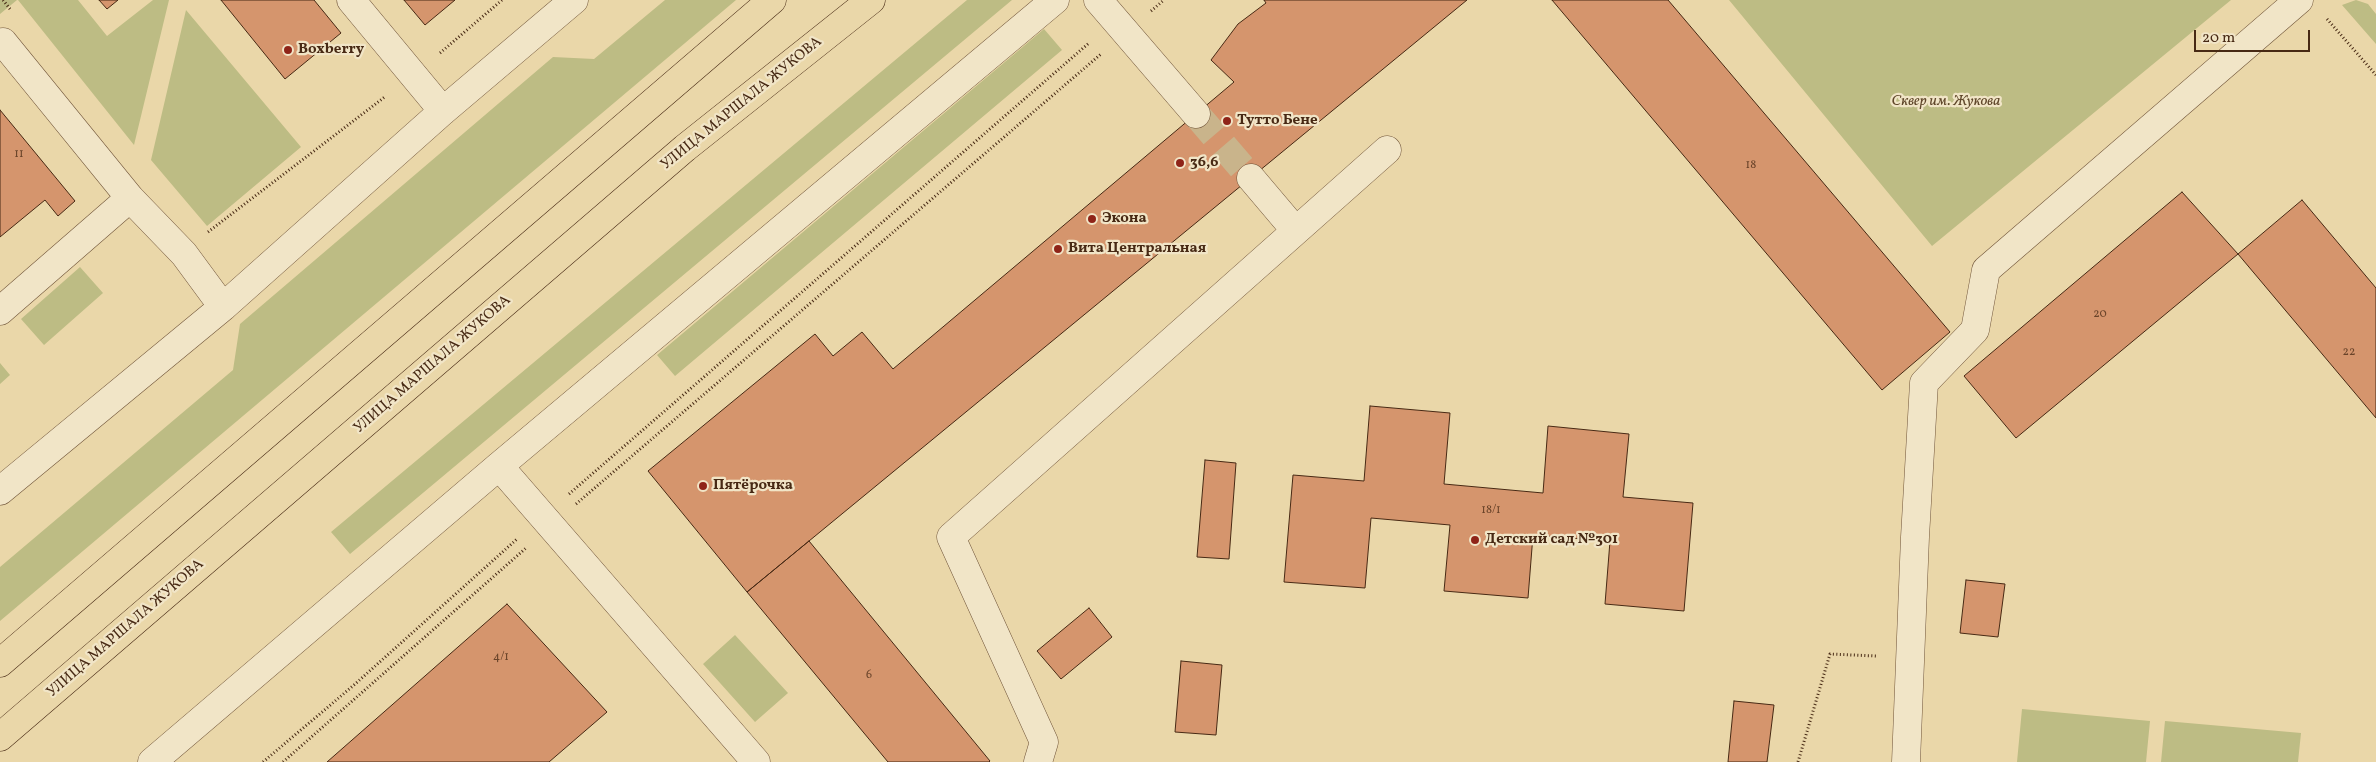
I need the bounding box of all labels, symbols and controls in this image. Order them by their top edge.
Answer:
scale bar [2196,20,2312,52]
text: 20 m [2202,28,2235,49]
street label: УЛИЦА МАРШАЛА ЖУКОВА [658,33,826,175]
place label: Boxberry [298,41,364,59]
marker: Boxberry [282,44,294,56]
park label: Сквер им. Жукова [1892,93,2000,111]
place label: Тутто Бене [1237,112,1318,130]
marker: Тутто Бене [1221,115,1233,127]
house number: 11 [14,148,24,162]
place label: 36,6 [1190,154,1218,172]
marker: 36,6 [1174,157,1186,169]
house number: 18 [1746,159,1756,173]
place label: Экона [1102,210,1147,228]
marker: Экона [1086,213,1098,225]
place label: Вита Центральная [1068,240,1206,258]
marker: Вита Центральная [1052,243,1064,255]
street label: УЛИЦА МАРШАЛА ЖУКОВА [351,292,515,438]
house number: 20 [2093,308,2107,322]
house number: 22 [2343,346,2355,360]
place label: Пятёрочка [713,477,793,495]
marker: Пятёрочка [697,480,709,492]
house number: 18/1 [1481,504,1501,518]
place label: Детский сад №301 [1485,531,1618,549]
marker: Детский сад №301 [1469,534,1481,546]
street label: УЛИЦА МАРШАЛА ЖУКОВА [44,556,208,702]
house number: 4/1 [493,651,509,665]
house number: 6 [866,669,872,683]

